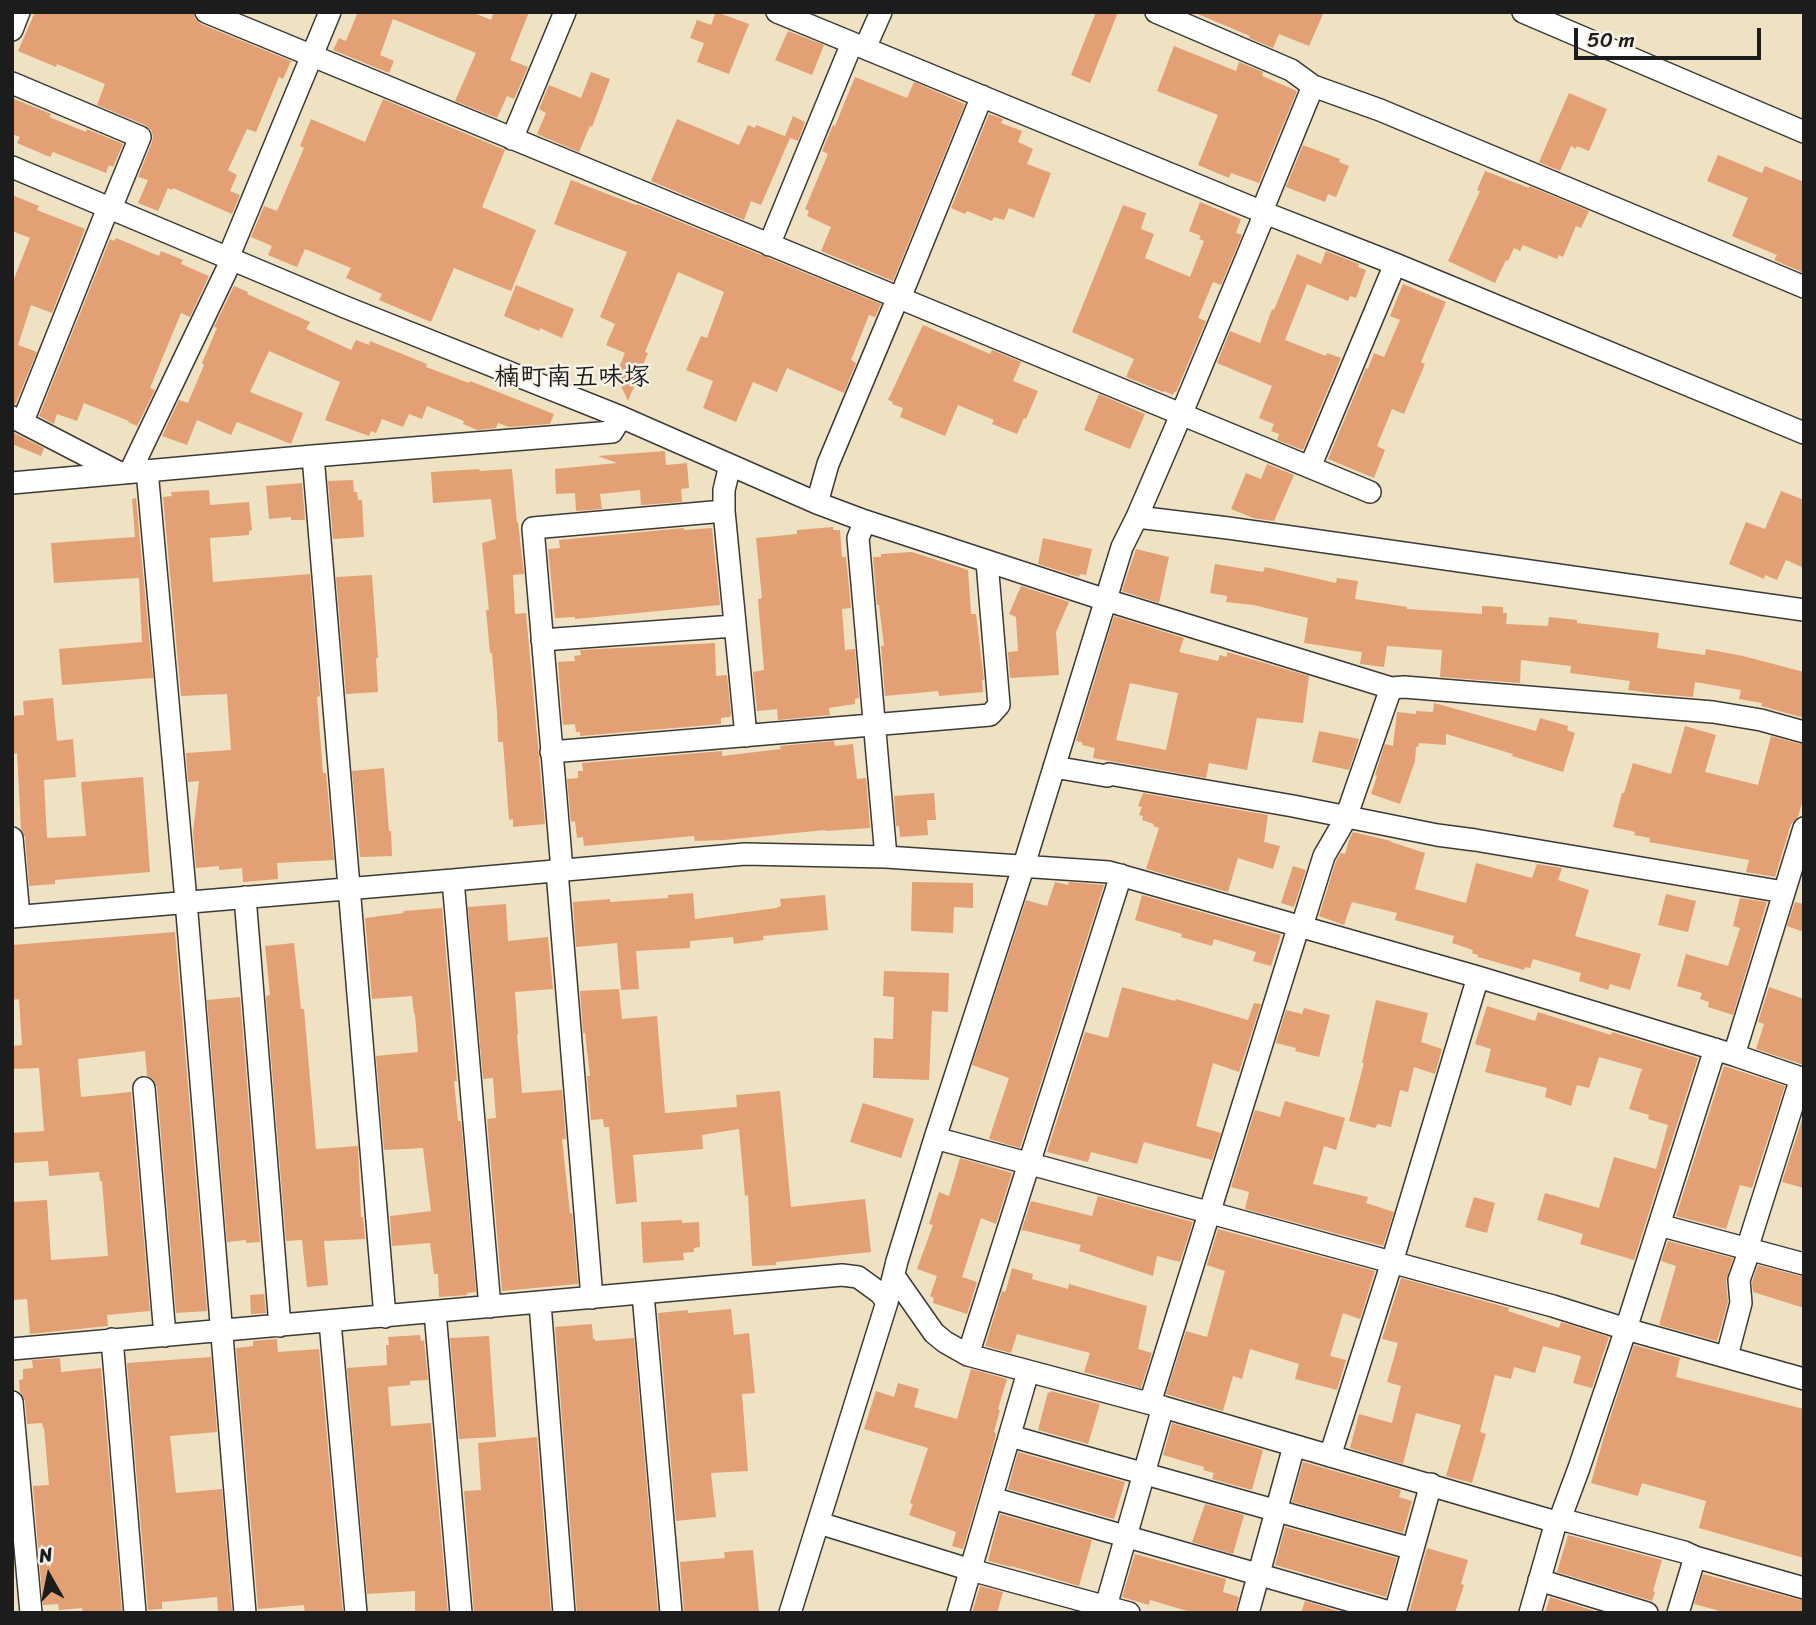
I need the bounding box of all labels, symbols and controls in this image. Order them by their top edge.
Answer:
scale bar [1578,14,1765,58]
text: 50 m [1587,21,1635,59]
district label: 楠町南五味塚 [494,362,650,394]
text: N [37,1537,55,1572]
north arrow [14,1541,84,1611]

